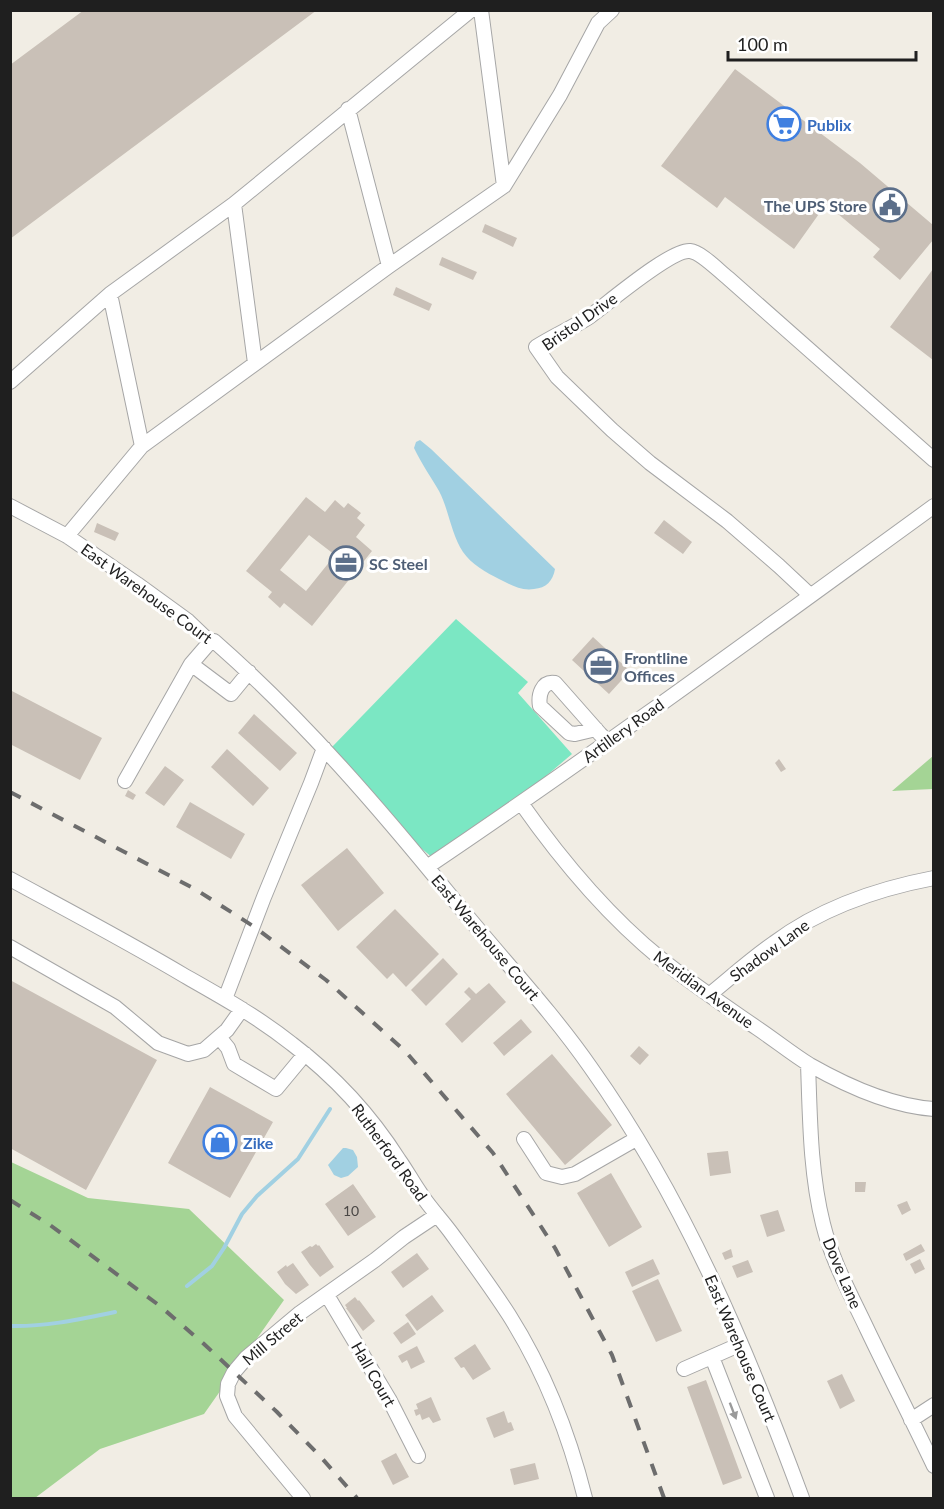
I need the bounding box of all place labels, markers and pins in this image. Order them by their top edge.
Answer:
supermarket icon: Publix [766,106,802,142]
place label: Publix [807,115,852,134]
public building icon: The UPS Store [872,187,908,223]
place label: The UPS Store [764,196,867,215]
office icon: SC Steel [328,545,364,581]
place label: SC Steel [369,554,428,573]
office icon: Frontline Offices [583,648,619,684]
place label: Frontline Offices [624,648,688,685]
shop icon: Zike [202,1124,238,1160]
place label: Zike [243,1133,274,1152]

